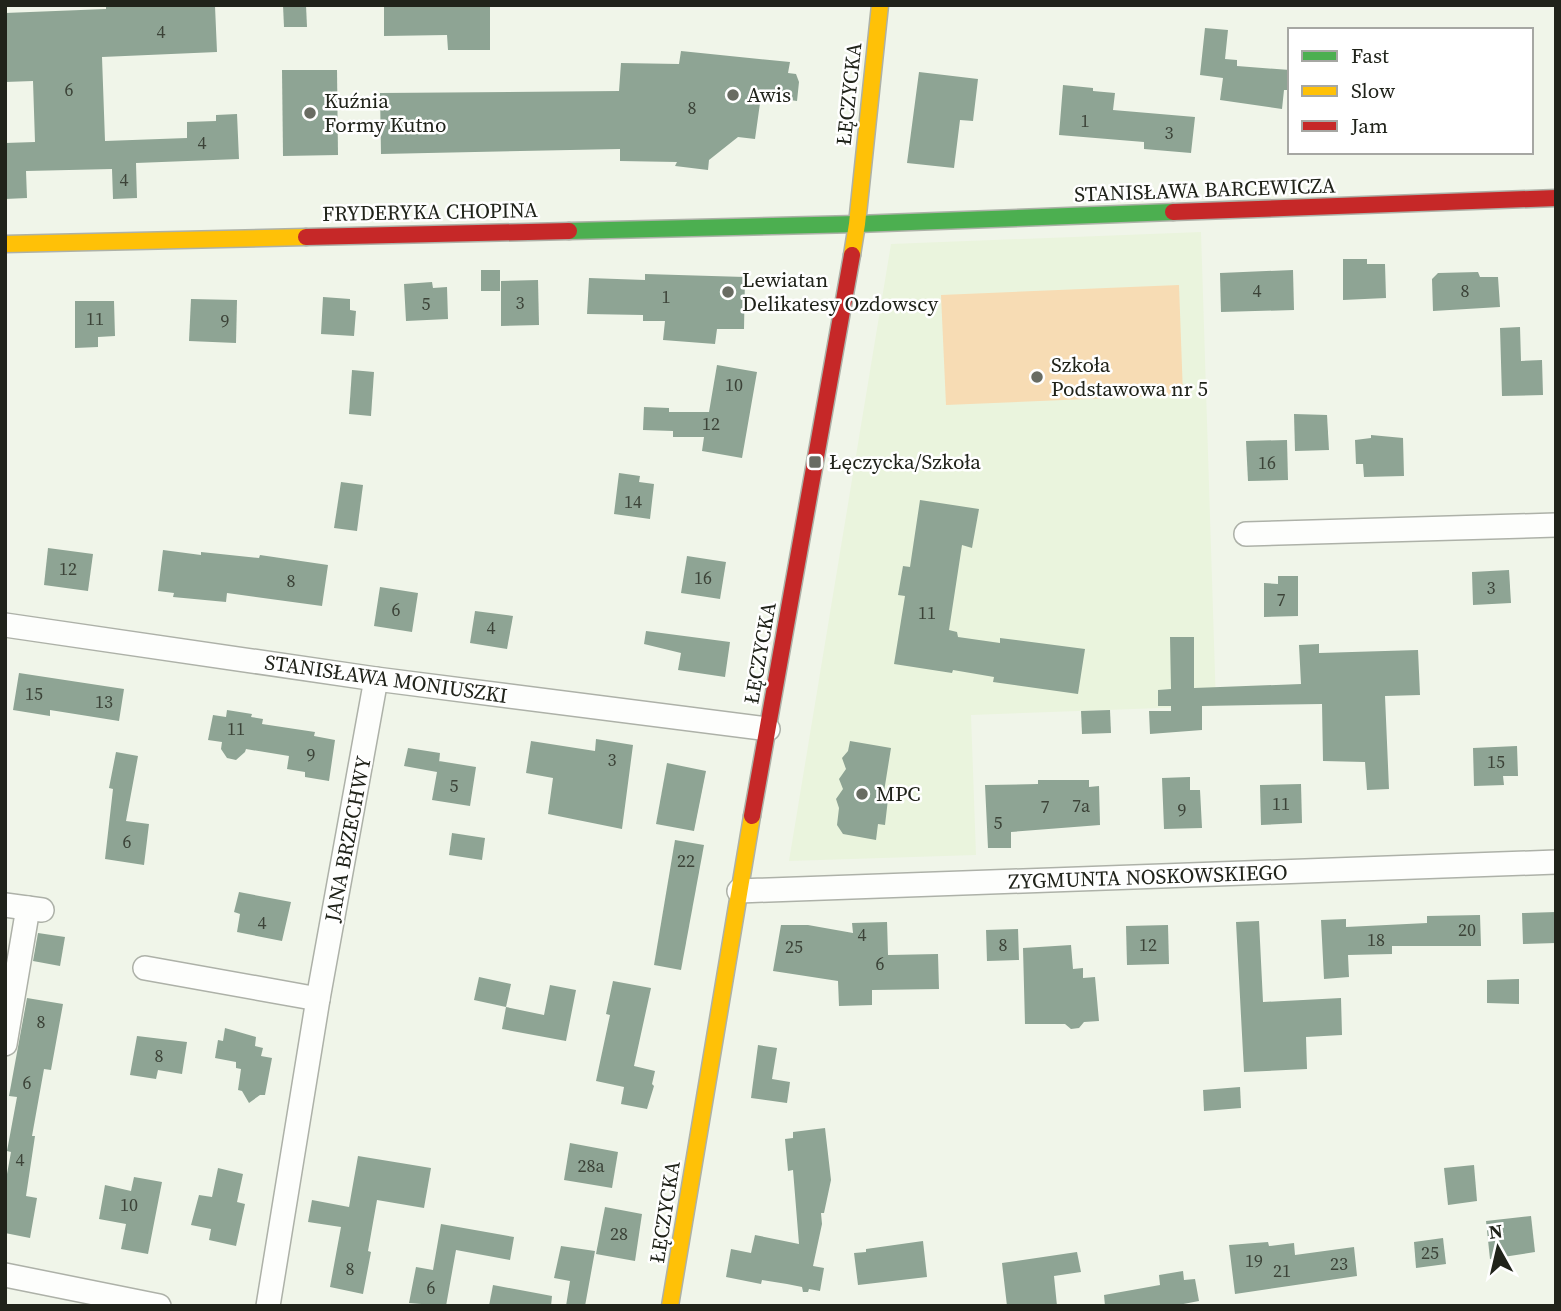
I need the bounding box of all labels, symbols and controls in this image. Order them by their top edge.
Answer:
house number: 4 [157,19,166,44]
legend [1288,28,1533,154]
street label: ŁĘCZYCKA [829,41,868,147]
text: Fast [1351,41,1389,70]
text: Slow [1351,76,1395,105]
house number: 6 [65,77,74,102]
place label: Awis [747,80,791,109]
place label: Kuźnia Formy Kutno [324,86,447,139]
marker: Awis [725,87,741,103]
house number: 8 [688,95,697,120]
marker: Kuźnia Formy Kutno [302,105,318,121]
house number: 1 [1081,108,1090,133]
text: Jam [1350,111,1388,140]
house number: 3 [1165,120,1174,145]
house number: 4 [198,130,207,155]
house number: 4 [120,167,129,192]
street label: STANISŁAWA BARCEWICZA [1074,170,1336,209]
street label: FRYDERYKA CHOPINA [322,195,538,228]
place label: Lewiatan Delikatesy Ozdowscy [742,265,938,318]
house number: 4 [1253,278,1262,303]
house number: 8 [1461,278,1470,303]
house number: 1 [662,284,671,309]
marker: Lewiatan Delikatesy Ozdowscy [720,284,736,300]
house number: 3 [516,290,525,315]
house number: 5 [422,291,431,316]
house number: 11 [86,306,104,331]
house number: 9 [221,308,230,333]
place label: Szkoła Podstawowa nr 5 [1051,350,1208,403]
marker: Szkoła Podstawowa nr 5 [1029,369,1045,385]
house number: 10 [725,372,743,397]
house number: 12 [702,411,720,436]
place label: Łęczycka/Szkoła [829,447,981,476]
house number: 16 [1258,450,1276,475]
marker: Łęczycka/Szkoła [807,454,823,470]
house number: 14 [624,489,642,514]
house number: 12 [59,556,77,581]
house number: 16 [694,565,712,590]
house number: 8 [287,568,296,593]
house number: 3 [1487,575,1496,600]
house number: 7 [1277,587,1286,612]
house number: 6 [392,597,401,622]
street label: ŁĘCZYCKA [736,600,783,706]
house number: 11 [918,600,936,625]
house number: 4 [487,615,496,640]
street label: STANISŁAWA MONIUSZKI [263,647,509,710]
house number: 15 [25,681,43,706]
house number: 13 [95,689,113,714]
house number: 11 [227,716,245,741]
house number: 9 [307,742,316,767]
house number: 3 [608,747,617,772]
house number: 15 [1487,749,1505,774]
street label: JANA BRZECHWY [317,753,378,925]
house number: 5 [450,773,459,798]
place label: MPC [876,779,921,808]
marker: MPC [854,786,870,802]
house number: 11 [1272,791,1290,816]
house number: 7a [1072,793,1091,818]
house number: 7 [1041,794,1050,819]
house number: 9 [1178,797,1187,822]
house number: 5 [994,810,1003,835]
house number: 6 [123,829,132,854]
house number: 22 [677,848,695,873]
street label: ZYGMUNTA NOSKOWSKIEGO [1008,857,1288,896]
house number: 4 [258,910,267,935]
house number: 20 [1458,917,1476,942]
house number: 4 [858,922,867,947]
house number: 18 [1367,927,1385,952]
house number: 8 [999,932,1008,957]
house number: 12 [1139,932,1157,957]
house number: 25 [785,934,803,959]
house number: 6 [876,951,885,976]
house number: 8 [37,1009,46,1034]
house number: 8 [155,1043,164,1068]
house number: 6 [23,1070,32,1095]
house number: 4 [16,1147,25,1172]
house number: 28a [577,1153,605,1178]
street label: ŁĘCZYCKA [642,1159,687,1265]
house number: 10 [120,1192,138,1217]
north arrow [1463,1213,1533,1283]
text: N [1487,1217,1504,1245]
house number: 28 [610,1221,628,1246]
house number: 25 [1421,1240,1439,1265]
house number: 19 [1245,1248,1263,1273]
house number: 23 [1330,1251,1348,1276]
house number: 8 [346,1256,355,1281]
house number: 21 [1273,1258,1291,1283]
house number: 6 [427,1275,436,1300]

